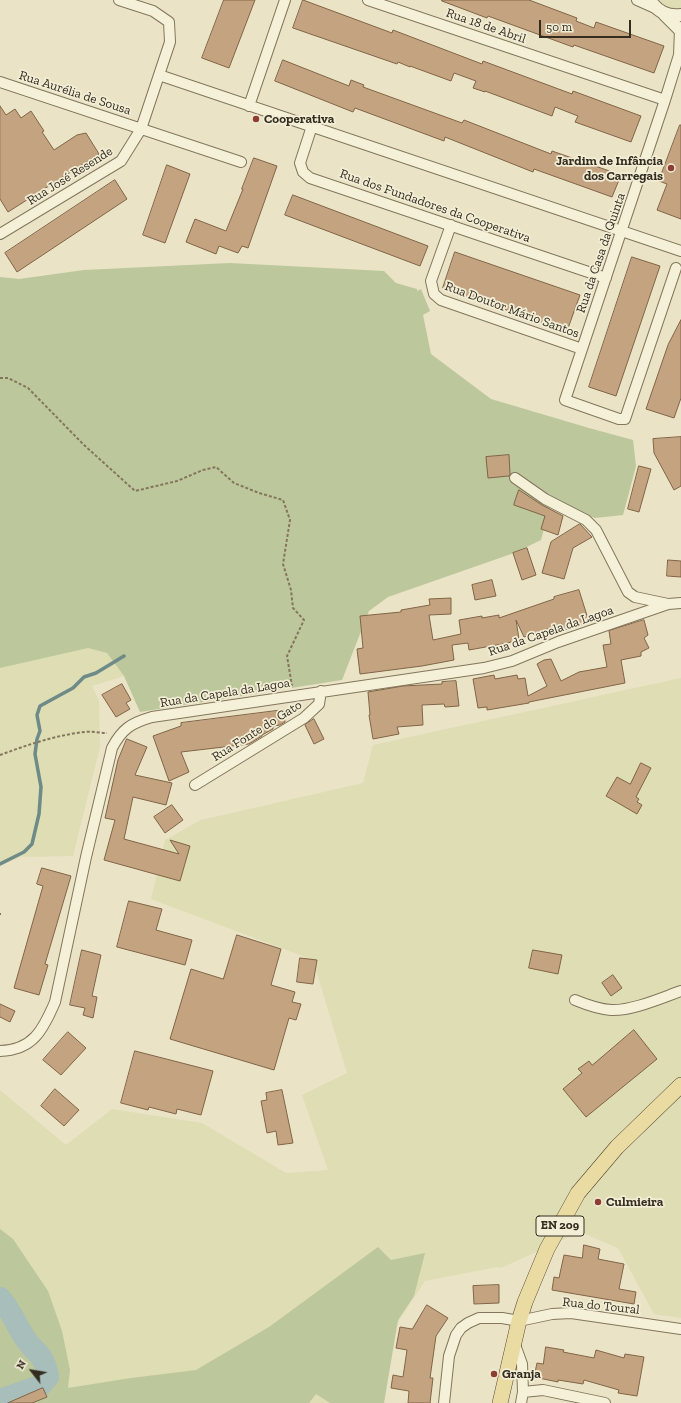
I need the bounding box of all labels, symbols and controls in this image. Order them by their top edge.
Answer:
street label: Rua 18 de Abril [444,5,528,47]
scale bar [541,12,633,38]
text: 50 m [546,20,572,34]
street label: Rua Aurélia de Sousa [17,68,133,118]
place label: Cooperativa [264,111,334,127]
marker: Cooperativa [251,114,261,124]
street label: Rua José Resende [24,143,116,209]
place label: Jardim de Infância dos Carregais [556,153,663,184]
marker: Jardim de Infância dos Carregais [666,163,676,173]
street label: Rua dos Fundadores da Cooperativa [338,166,532,246]
street label: Rua da Casa da Quinta [573,191,629,315]
street label: Rua Doutor Mário Santos [443,278,581,342]
street label: Rua da Capela da Lagoa [486,602,616,660]
street label: Rua da Capela da Lagoa [159,675,291,711]
street label: Rua Fonte do Gato [209,697,305,765]
place label: Culmieira [606,1194,663,1210]
marker: Culmieira [593,1197,603,1207]
road number: EN 209 [536,1216,584,1236]
street label: Rua do Toural [562,1294,640,1318]
north arrow [12,1351,52,1391]
text: N [14,1358,29,1371]
place label: Granja [502,1366,541,1382]
marker: Granja [489,1369,499,1379]

